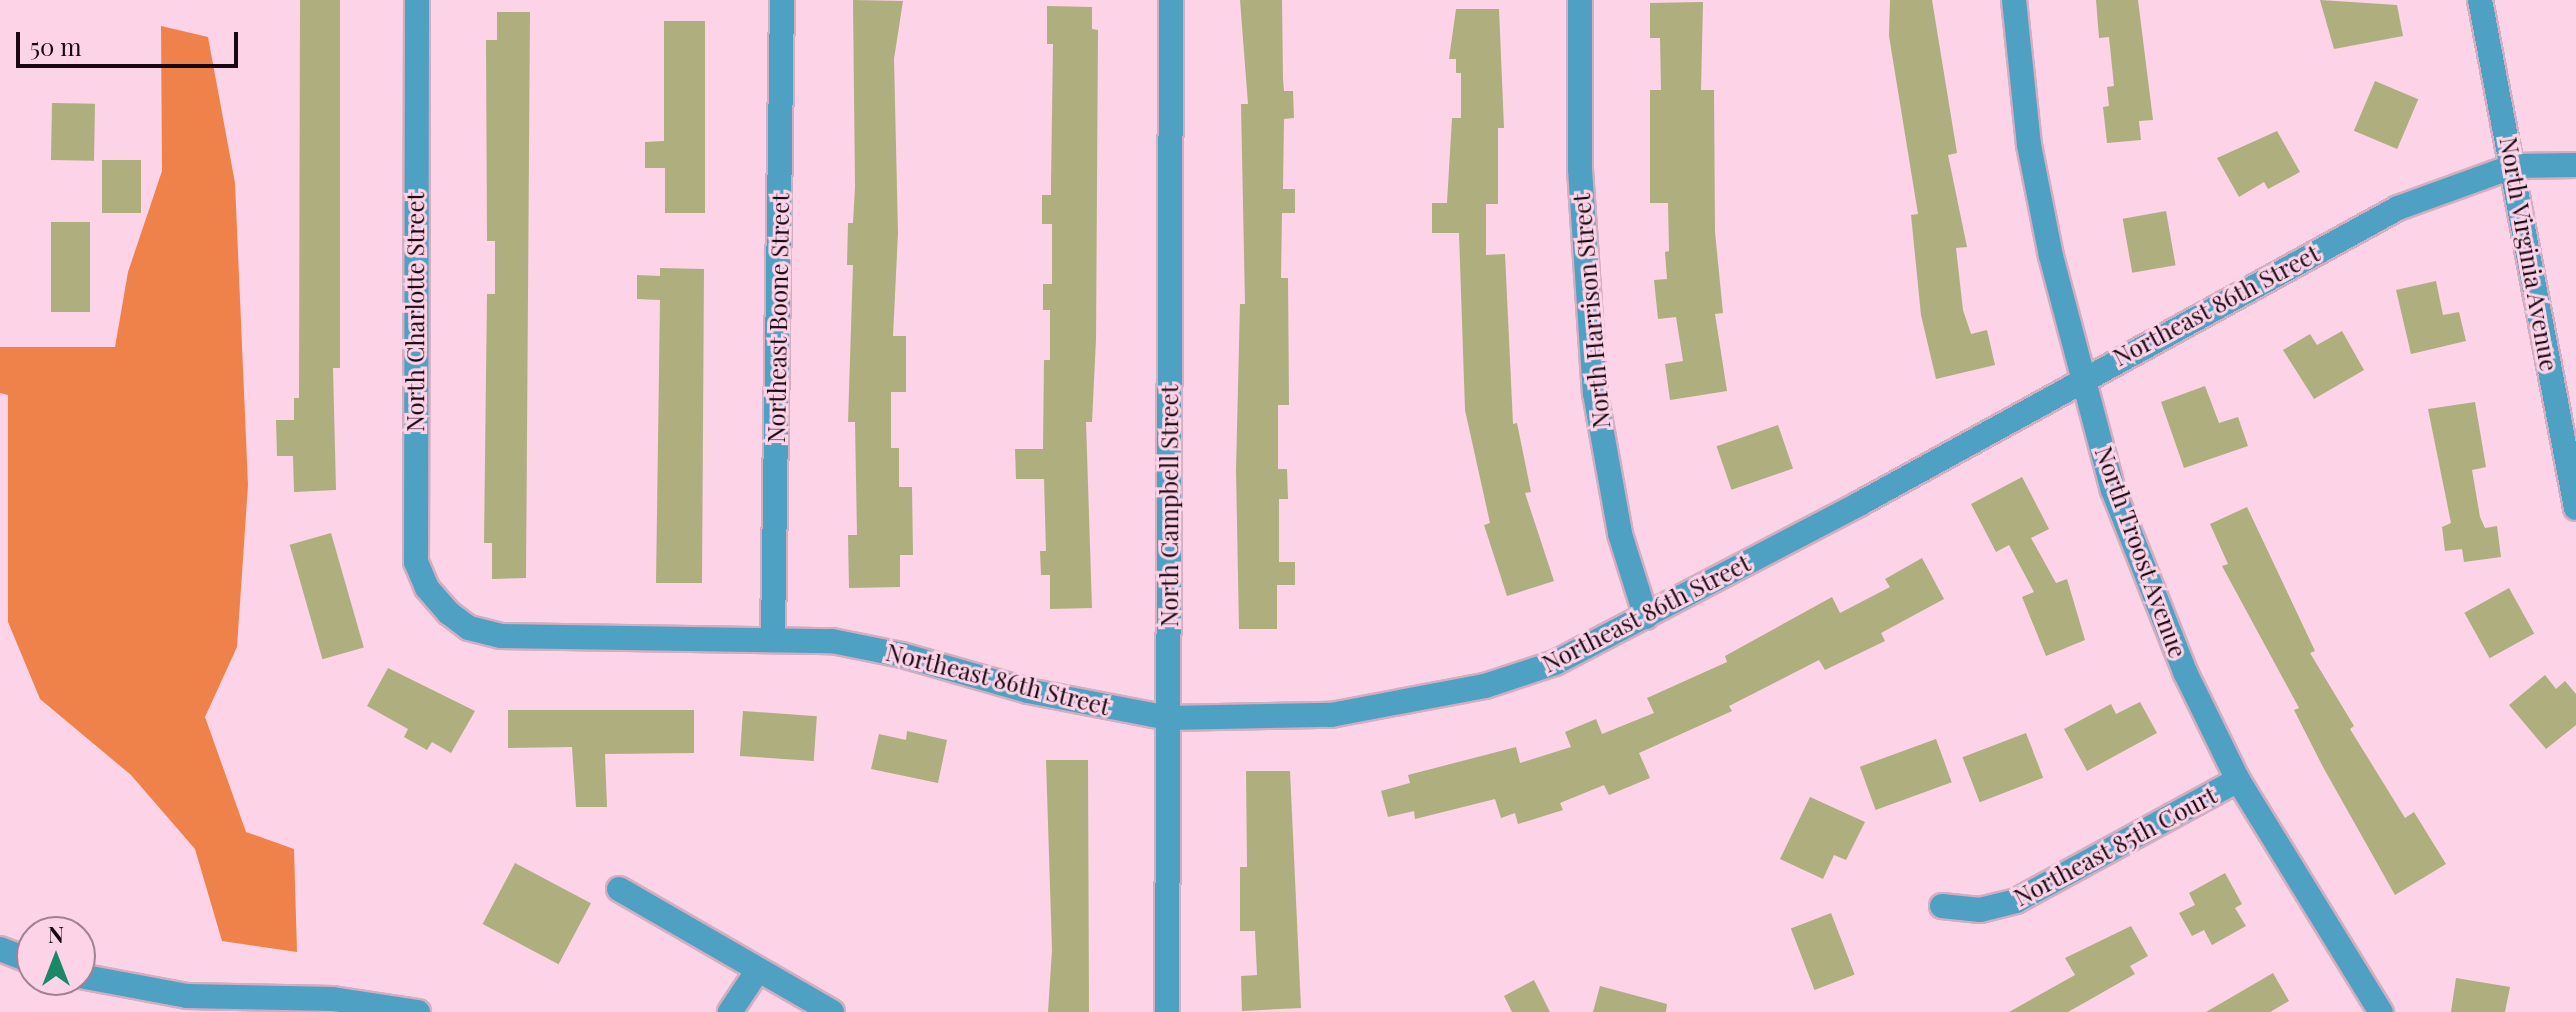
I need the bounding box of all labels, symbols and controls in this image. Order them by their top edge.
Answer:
scale bar [20,16,242,66]
text: 50 m [30,30,82,62]
street label: North Virginia Avenue [2494,134,2564,374]
street label: North Charlotte Street [401,192,429,432]
street label: North Harrison Street [1566,192,1616,430]
street label: Northeast Boone Street [761,193,795,443]
street label: Northeast 86th Street [2108,238,2324,372]
street label: North Campbell Street [1155,385,1183,627]
street label: North Troost Avenue [2089,441,2193,663]
street label: Northeast 86th Street [1537,548,1755,678]
street label: Northeast 86th Street [883,637,1113,721]
street label: Northeast 85th Court [2008,780,2222,912]
north arrow [16,916,96,996]
text: N [48,919,64,949]

